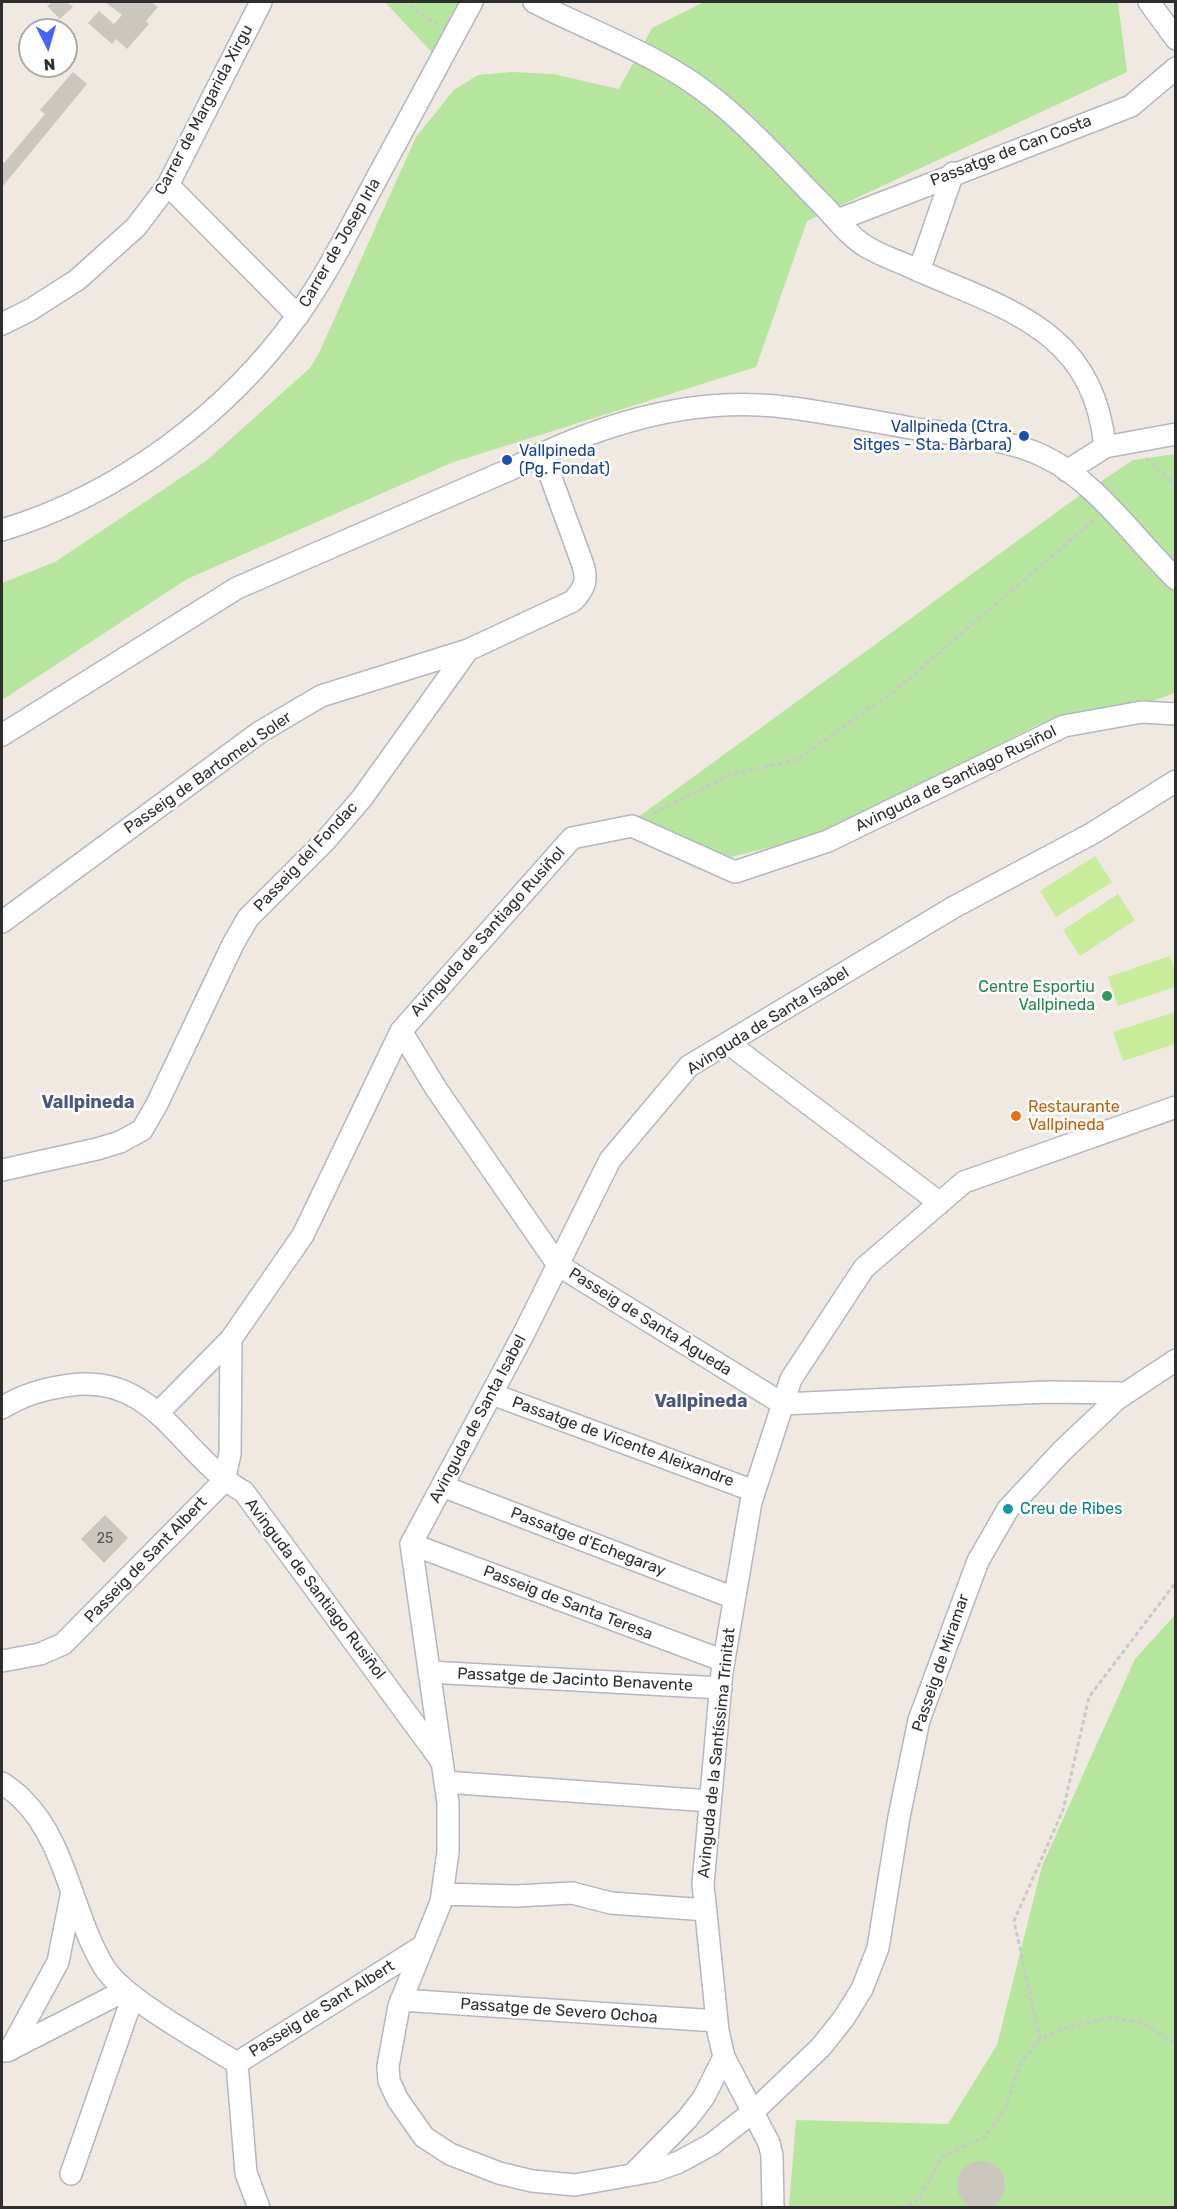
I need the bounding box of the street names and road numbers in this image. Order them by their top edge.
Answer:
street label: Carrer de Margarida Xirgu [151,22,257,198]
street label: Passatge de Can Costa [928,111,1094,191]
street label: Carrer de Josep Irla [295,175,385,311]
street label: Passeig de Bartomeu Soler [121,708,295,838]
street label: Avinguda de Santiago Rusiñol [852,722,1060,836]
street label: Passeig del Fondac [250,798,362,916]
street label: Avinguda de Santiago Rusiñol [407,843,569,1021]
street label: Avinguda de Santa Isabel [683,963,853,1079]
street label: Passeig de Santa Àgueda [565,1264,735,1380]
street label: Avinguda de Santa Isabel [425,1332,531,1506]
street label: Passatge de Vicente Aleixandre [509,1393,737,1491]
street label: Passeig de Sant Albert [81,1493,211,1627]
street label: Avinguda de Santiago Rusiñol [241,1495,389,1683]
street label: Passatge d'Echegaray [508,1504,668,1580]
street label: Passeig de Santa Teresa [481,1562,655,1644]
street label: Passeig de Miramar [908,1592,974,1734]
street label: Avinguda de la Santíssima Trinitat [694,1627,740,1879]
street label: Passatge de Jacinto Benavente [457,1664,693,1696]
street label: Passeig de Sant Albert [246,1956,398,2062]
street label: Passatge de Severo Ochoa [460,1995,658,2027]

